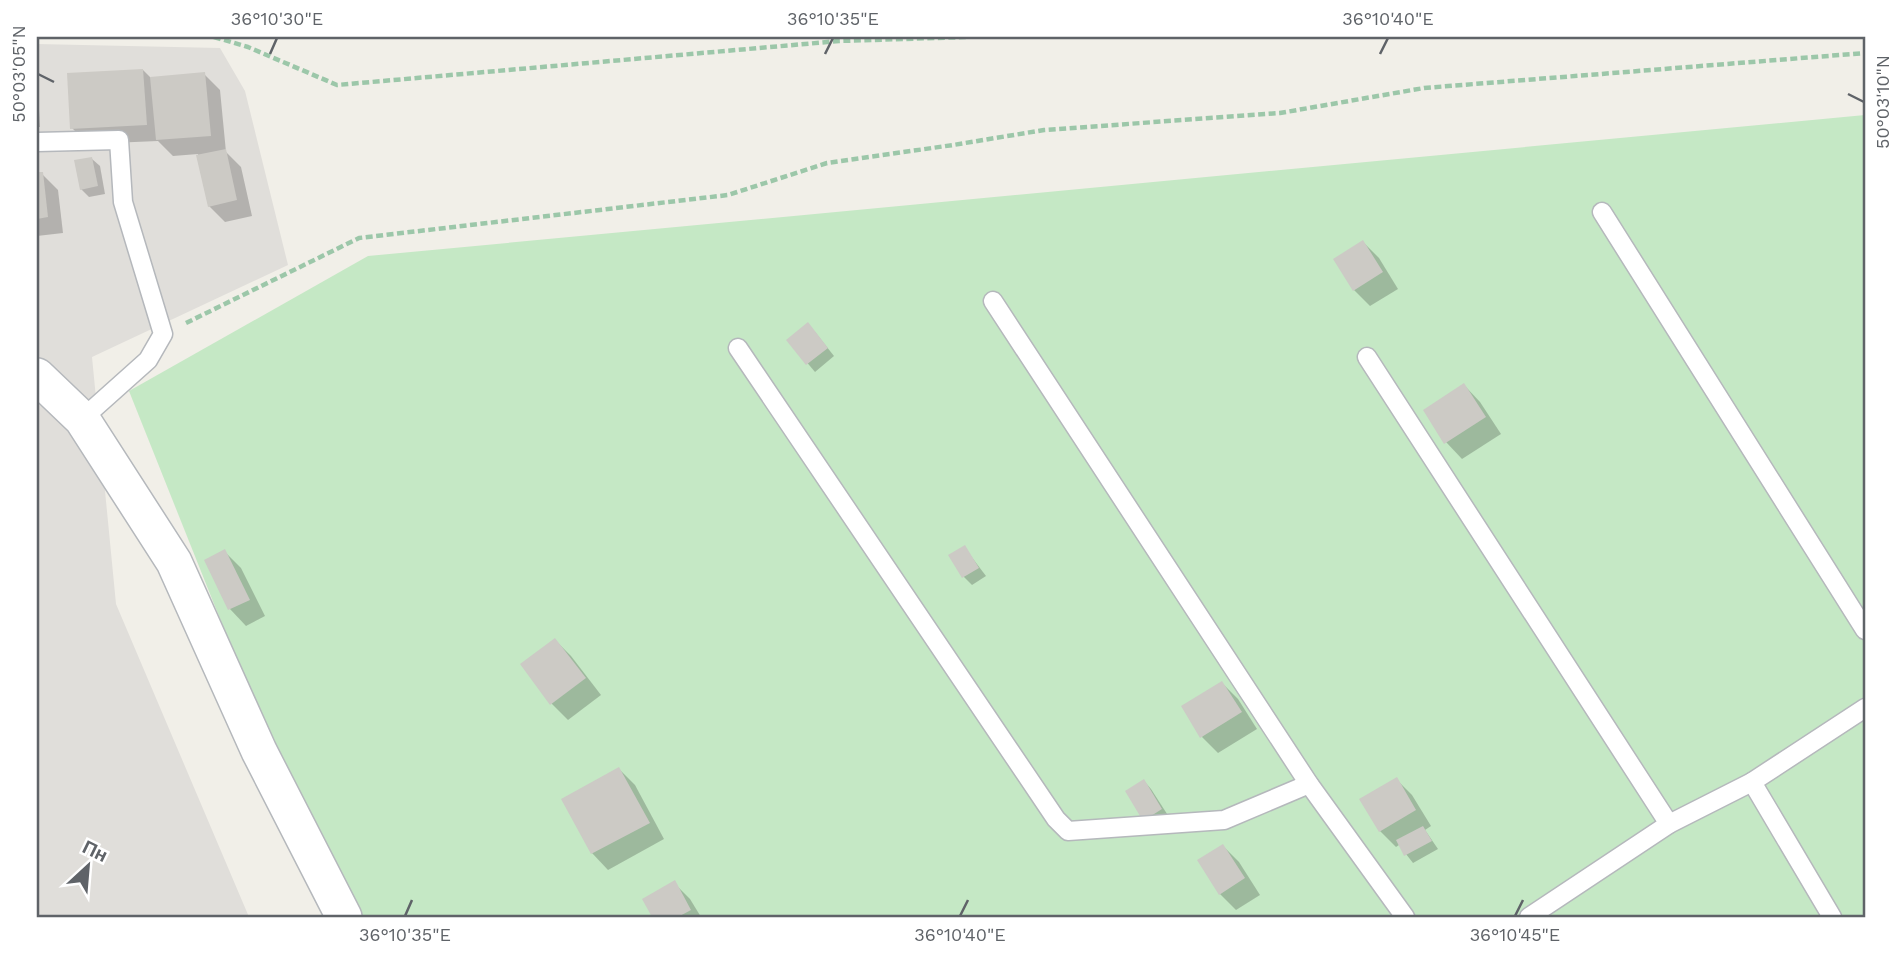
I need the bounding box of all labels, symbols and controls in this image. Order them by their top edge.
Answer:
text: 36°10'30"E [231,8,323,29]
text: 36°10'35"E [787,8,879,29]
text: 36°10'40"E [1342,8,1434,29]
text: 50°03'05"N [8,25,29,123]
text: 50°03'10"N [1872,55,1893,149]
north arrow [52,832,122,902]
text: Пн [79,835,112,867]
text: 36°10'35"E [359,924,451,945]
text: 36°10'40"E [914,924,1006,945]
text: 36°10'45"E [1470,924,1560,945]

